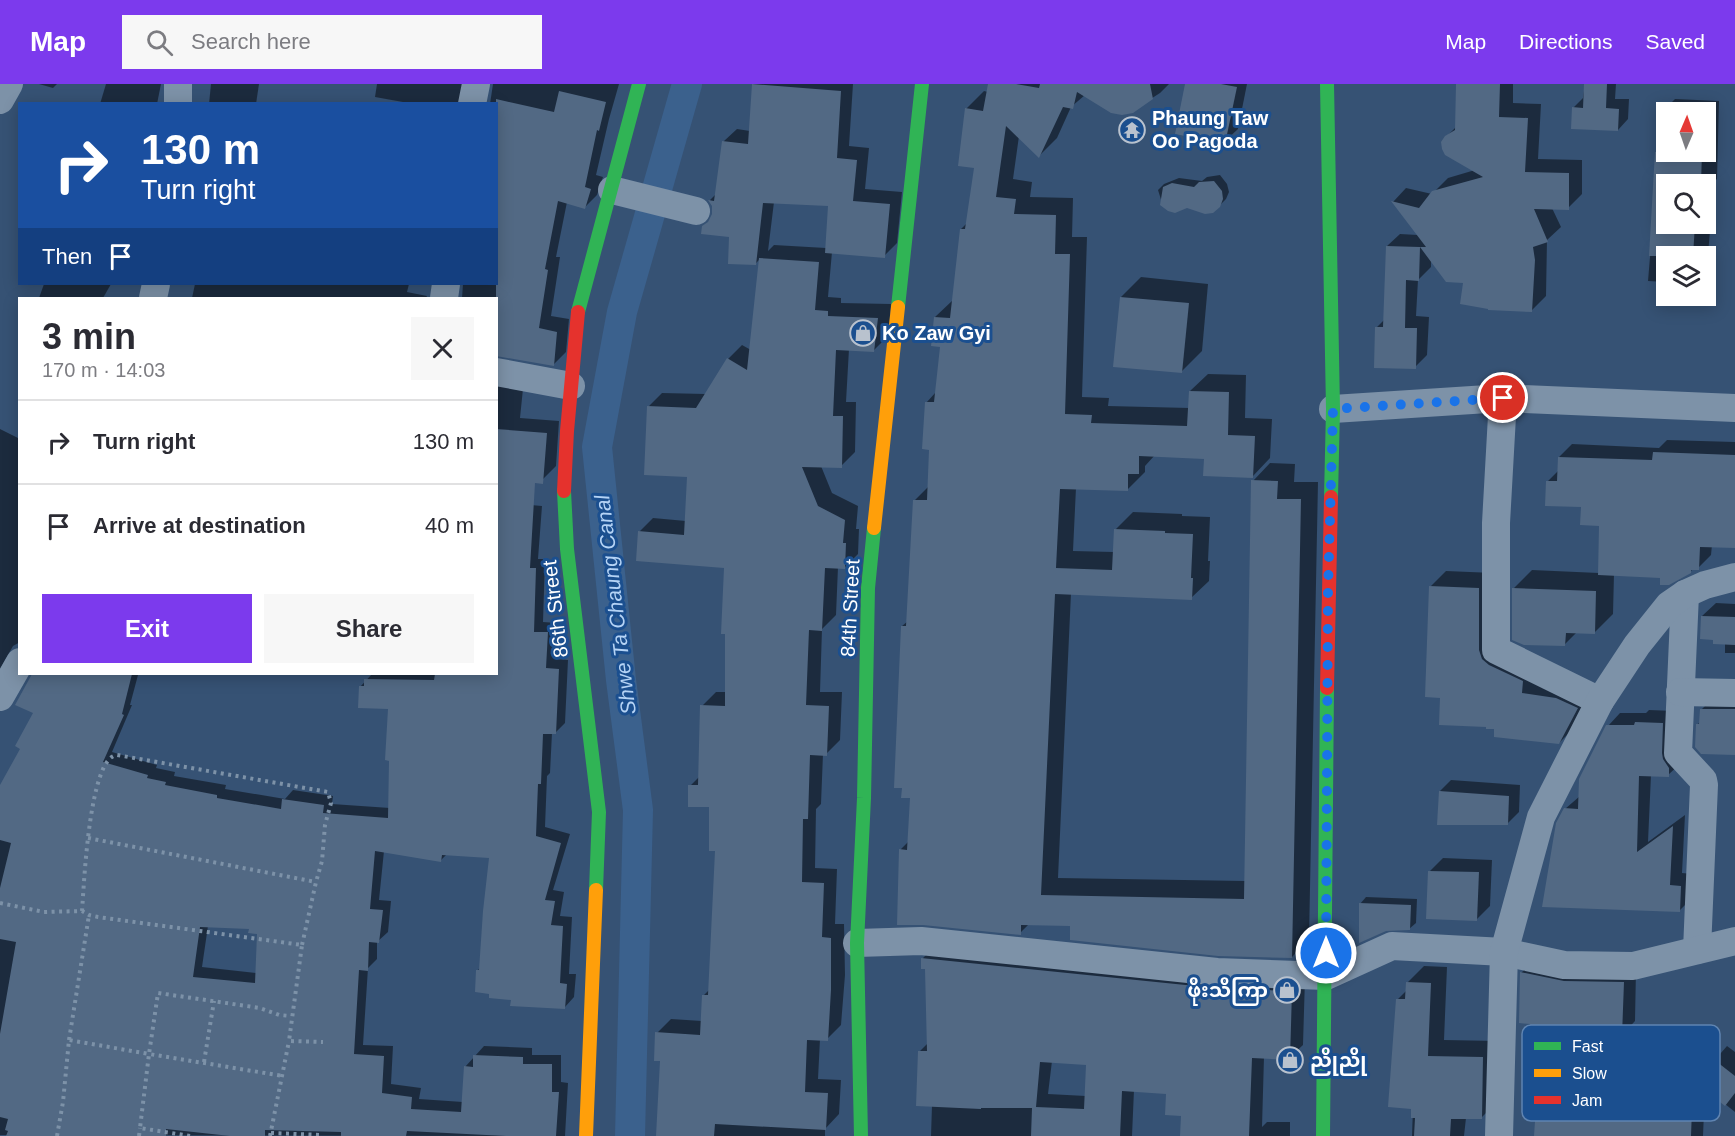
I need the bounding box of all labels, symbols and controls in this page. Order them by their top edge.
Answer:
search box [122,15,542,69]
text: Map [30,26,86,57]
icon: search [143,26,176,59]
text: Search here [191,29,311,54]
text: Map [1445,30,1486,53]
text: Directions [1519,30,1612,53]
text: Saved [1645,30,1705,53]
north arrow [1656,102,1716,162]
map controls [1656,102,1716,306]
place label: Phaung Taw Oo Pagoda [1152,107,1269,152]
temple icon: Phaung Taw Oo Pagoda [1117,115,1147,145]
icon: right [42,126,120,204]
text: 130 m [141,126,260,173]
button: search [1656,174,1716,234]
text: Turn right [141,175,256,205]
icon: arrive [104,240,137,273]
text: Then [42,244,92,269]
button: layers [1656,246,1716,306]
text: 3 min [42,316,136,357]
button: close [411,317,474,380]
shop icon: Ko Zaw Gyi [848,318,878,348]
place label: Ko Zaw Gyi [882,322,991,344]
text: 170 m · 14:03 [42,359,165,381]
pin [1477,372,1528,423]
icon: arrive [1486,381,1519,414]
icon: right [42,426,75,459]
text: Turn right [93,429,195,454]
text: 130 m [413,429,474,454]
water label: Shwe Ta Chaung Canal [590,493,640,716]
icon: arrive [42,510,75,543]
text: Arrive at destination [93,513,306,538]
text: 40 m [425,513,474,538]
street label: 84th Street [836,558,864,657]
street label: 86th Street [538,559,572,659]
button: Exit [42,594,252,663]
button: Share [264,594,474,663]
position arrow [1294,921,1358,985]
shop icon: ဖိုးသိကြာ [1272,975,1302,1005]
place label: ဖိုးသိကြာ [1187,977,1268,1006]
legend [1522,1025,1720,1121]
text: Fast [1572,1038,1604,1055]
shop icon: ညိုညို [1275,1045,1305,1075]
place label: ညိုညို [1310,1047,1367,1076]
text: Slow [1572,1065,1607,1082]
text: Jam [1572,1092,1602,1109]

